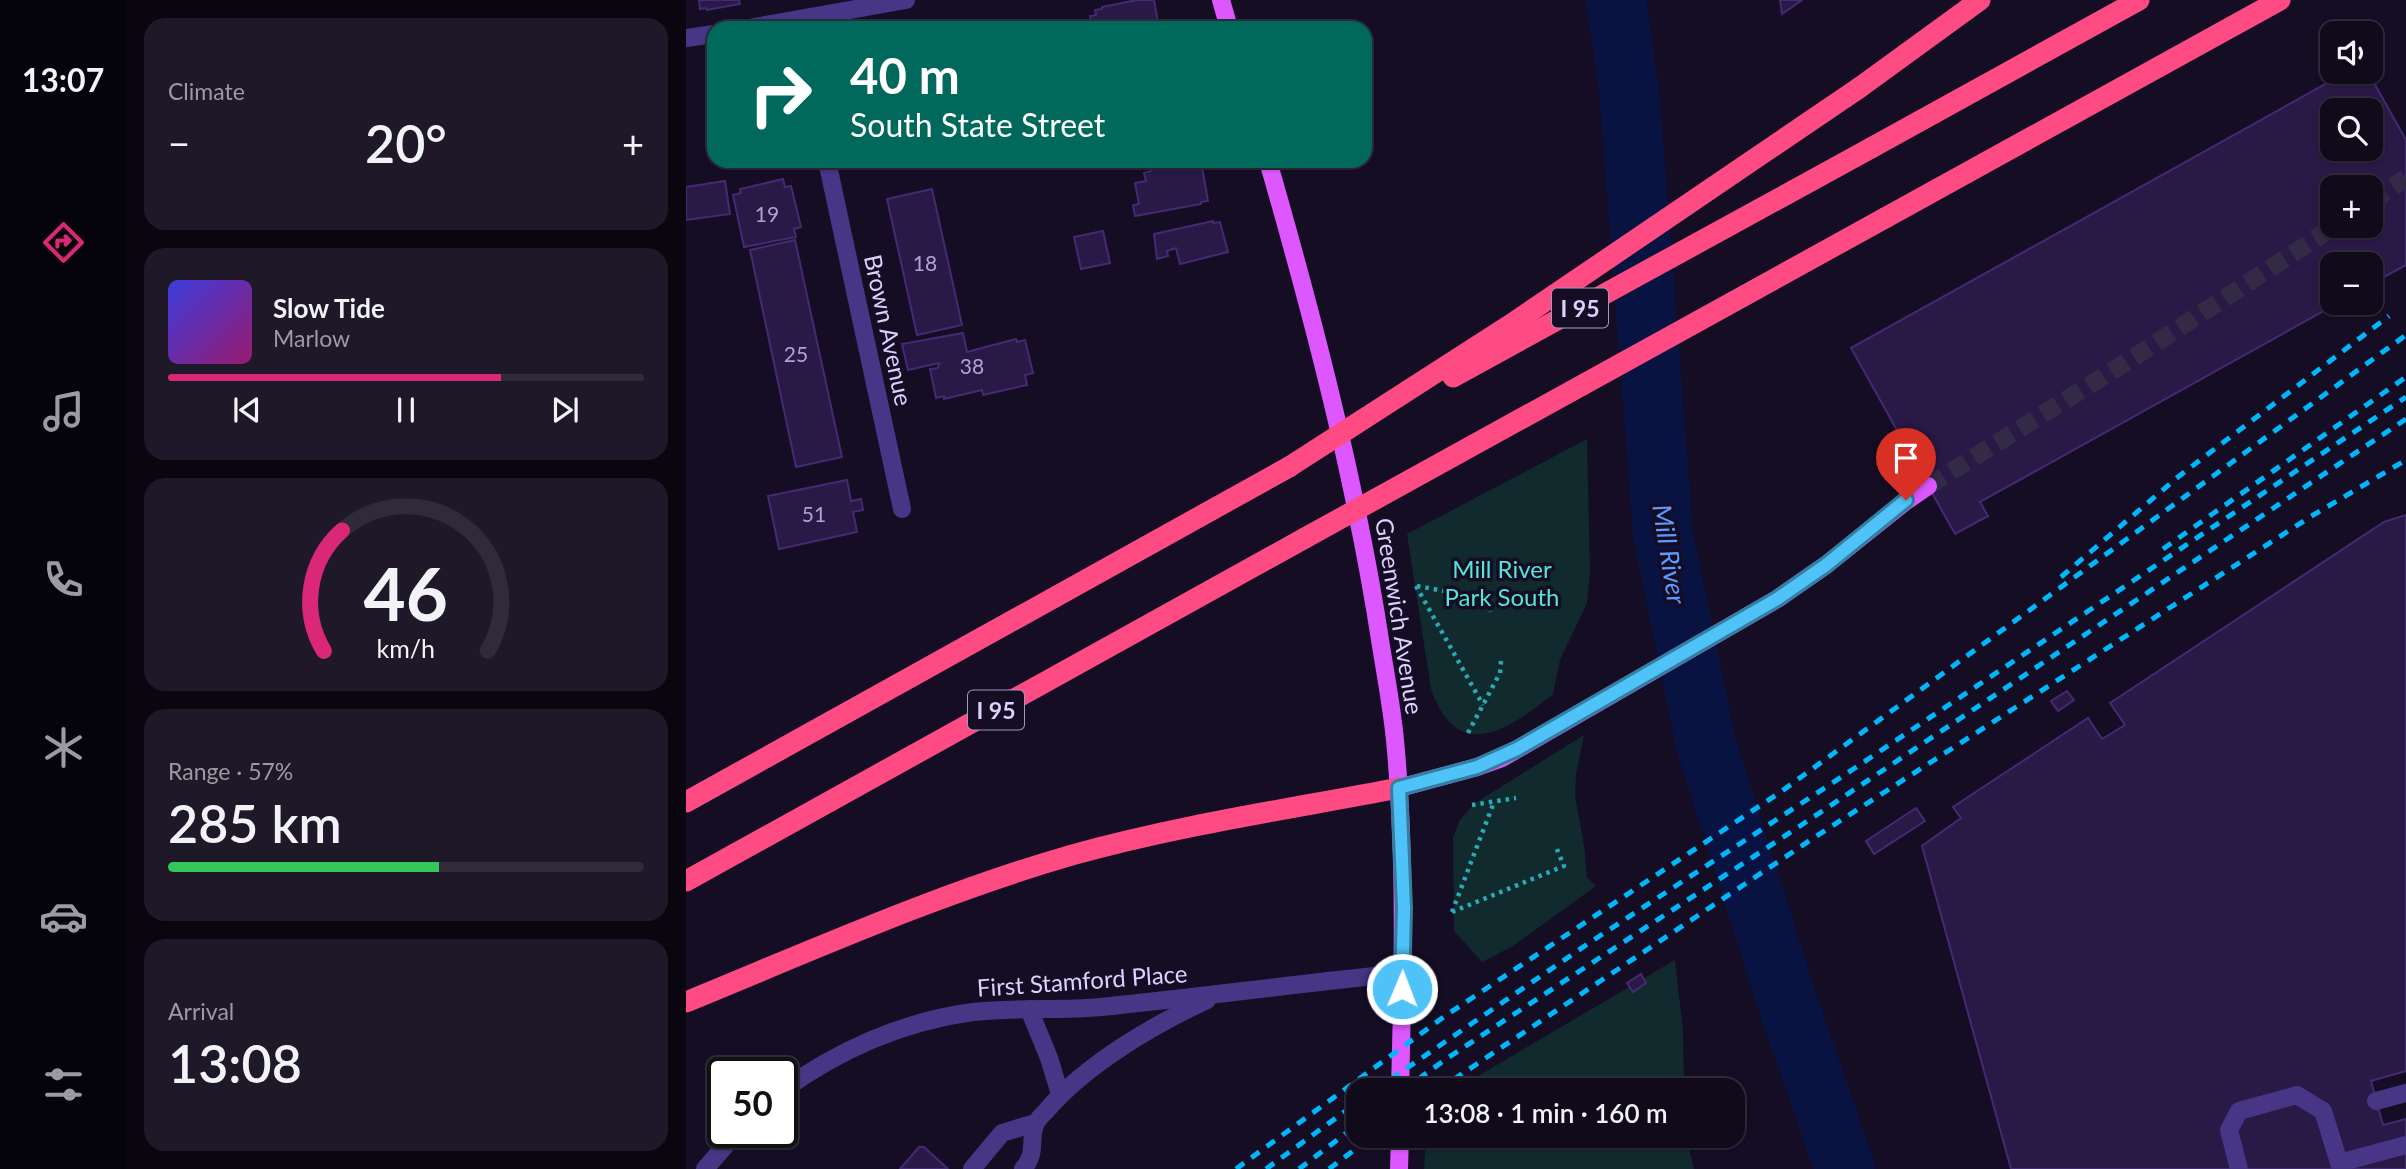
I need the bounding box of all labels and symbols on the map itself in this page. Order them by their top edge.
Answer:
house number: 19 [755,201,779,226]
house number: 18 [913,250,937,275]
street label: Brown Avenue [859,252,919,408]
road number: I 95 [1552,288,1608,328]
house number: 25 [784,341,808,366]
house number: 38 [960,353,984,378]
pin [1876,428,1936,500]
house number: 51 [802,501,826,526]
water label: Mill River [1646,502,1694,607]
street label: Greenwich Avenue [1370,516,1430,716]
park label: Mill River Park South [1445,554,1559,611]
road number: I 95 [968,690,1024,730]
position arrow [1365,952,1439,1026]
street label: First Stamford Place [976,958,1188,1002]
speed limit sign: 50 [707,1057,798,1148]

